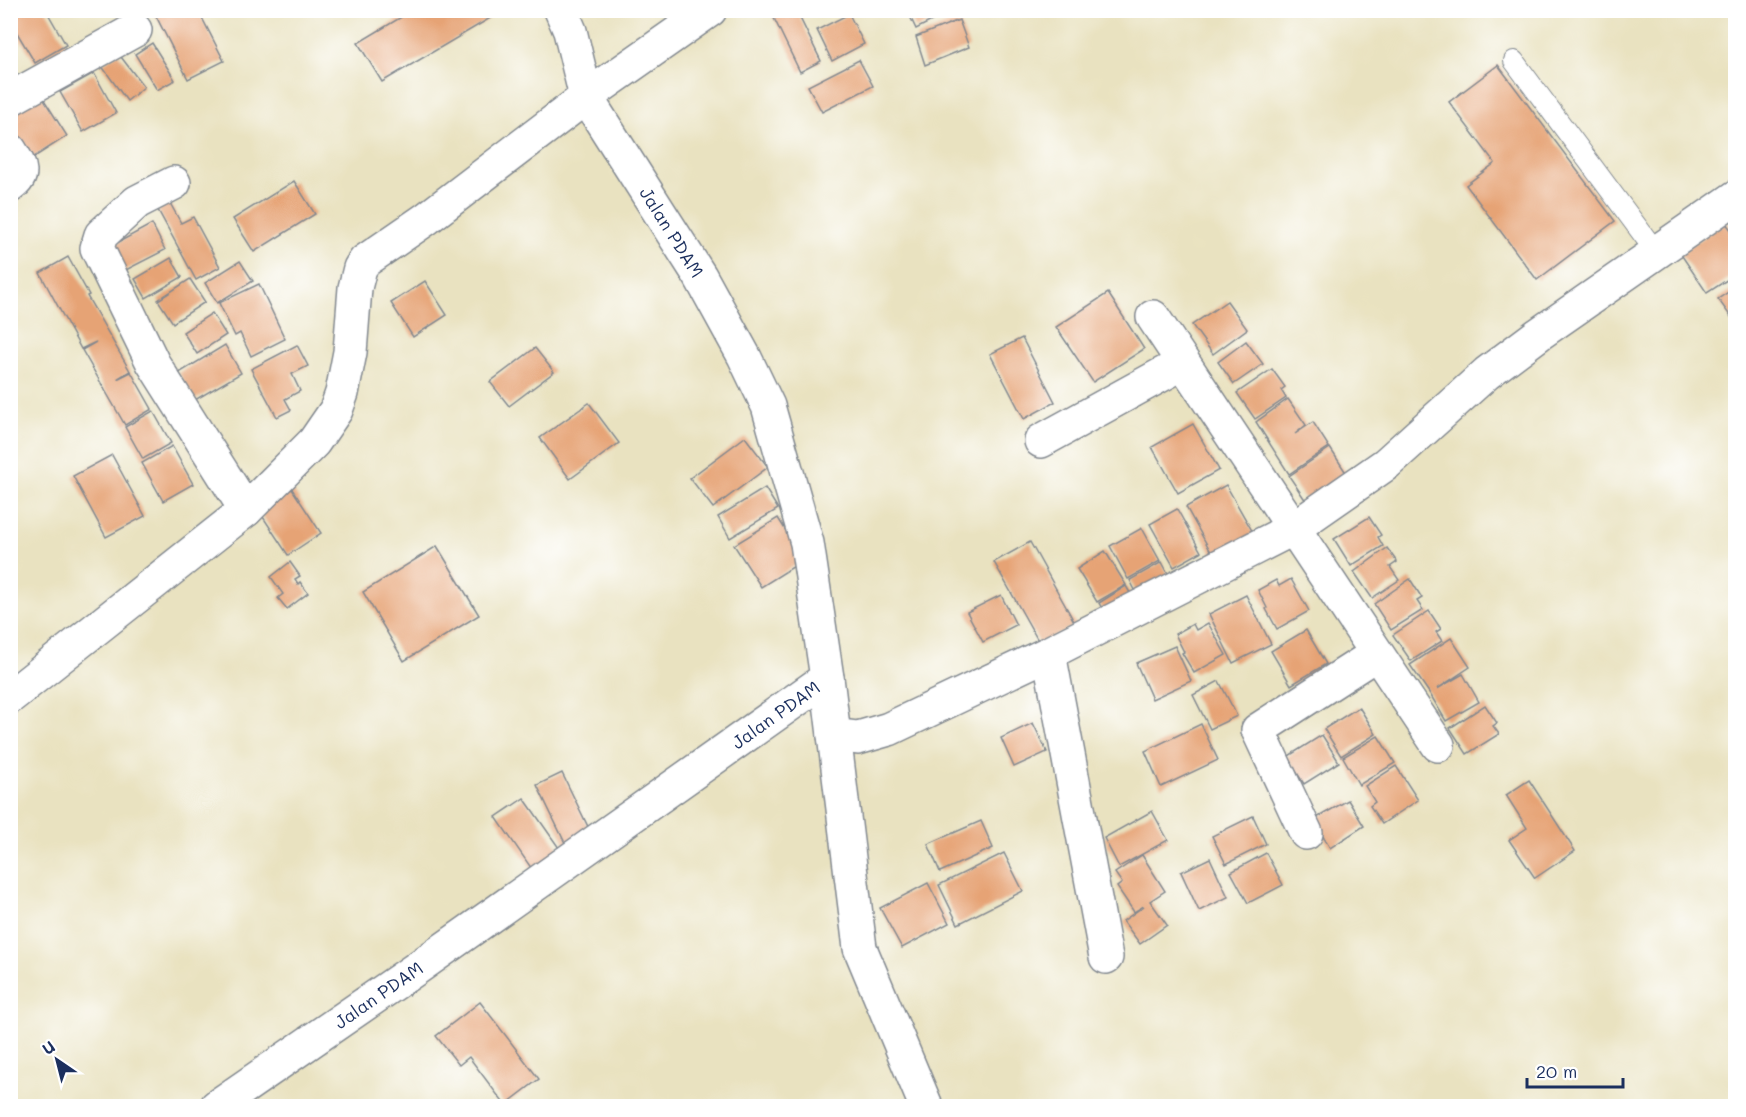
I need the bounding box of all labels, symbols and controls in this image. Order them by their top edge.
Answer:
street label: Jalan PDAM [635,182,709,282]
street label: Jalan PDAM [727,675,824,754]
street label: Jalan PDAM [329,956,427,1034]
north arrow [27,1030,87,1090]
text: U [37,1035,59,1059]
scale bar [1527,1051,1623,1089]
text: 20 m [1536,1059,1577,1083]

